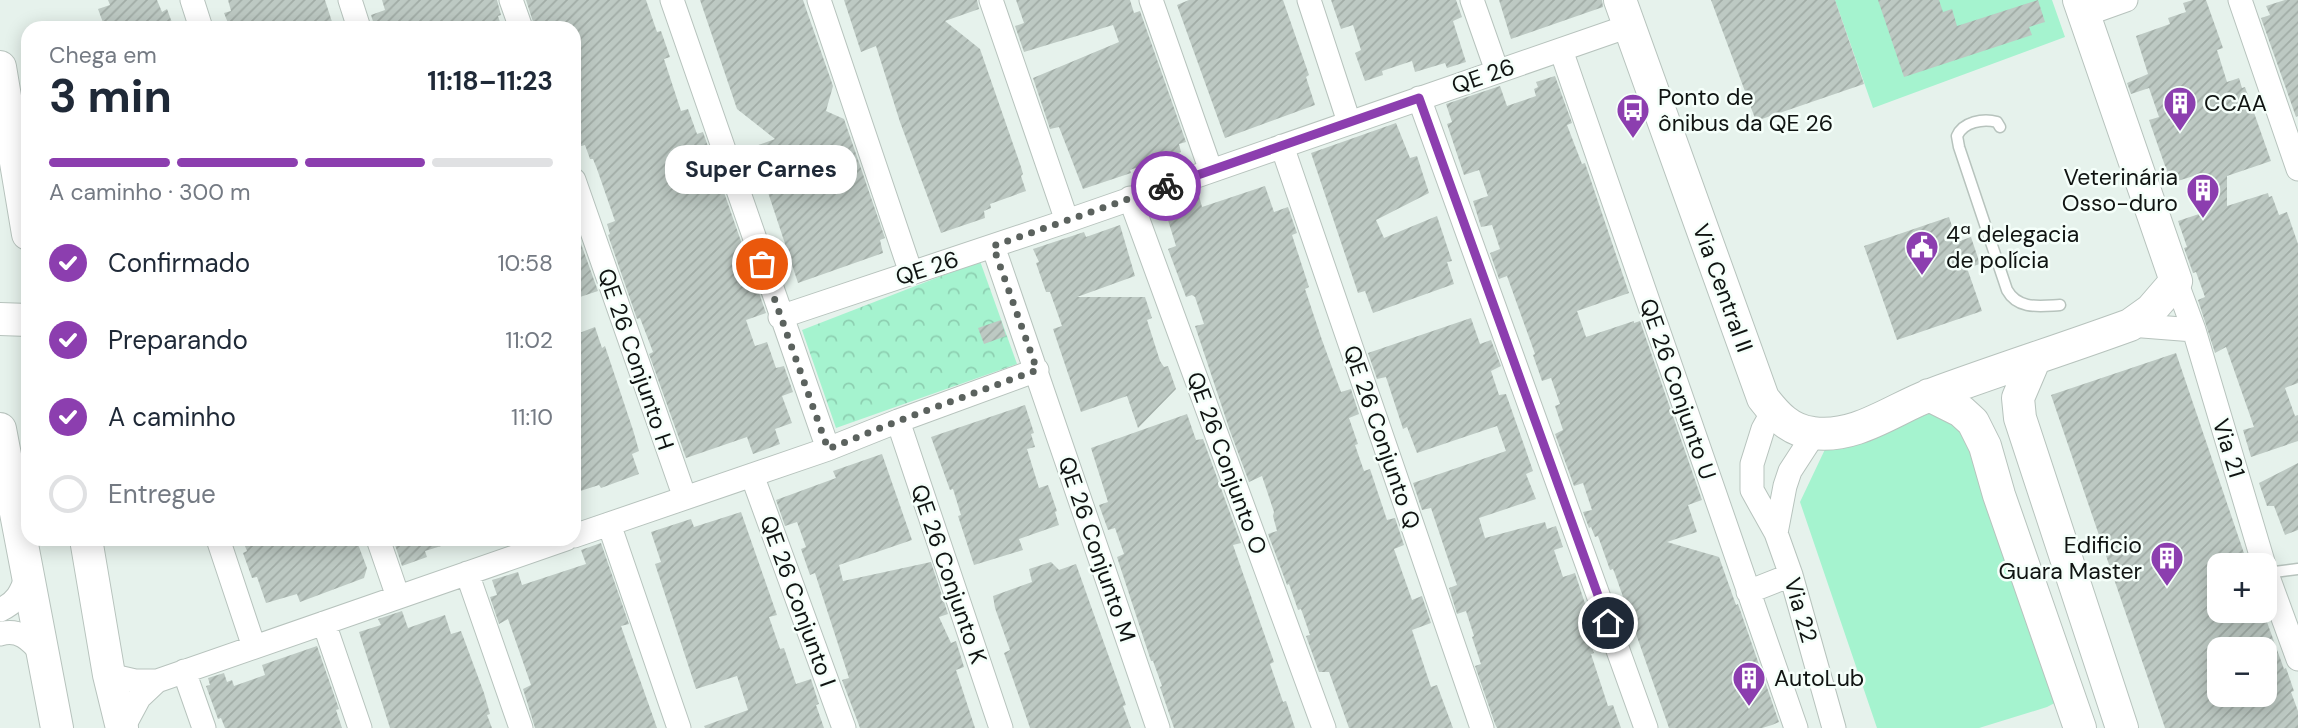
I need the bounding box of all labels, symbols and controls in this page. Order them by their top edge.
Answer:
text: Chega em [49,40,157,70]
street label: QE 26 [1448,51,1518,101]
text: 11:18–11:23 [427,64,553,98]
text: 3 min [49,66,172,126]
place label: Ponto de ônibus da QE 26 [1658,82,1833,138]
building icon: CCAA [2161,84,2199,133]
place label: CCAA [2204,88,2267,118]
bus stop icon: Ponto de ônibus da QE 26 [1614,91,1652,140]
callout: Super Carnes [666,145,858,194]
courier [1131,151,1201,221]
text: Super Carnes [685,154,837,184]
place label: Veterinária Osso-duro [2062,162,2178,218]
icon: bike [1147,167,1185,205]
building icon: Veterinária Osso-duro [2184,171,2222,220]
text: A caminho · 300 m [49,177,251,207]
place label: 4ª delegacia de polícia [1946,219,2079,275]
street label: Via Central II [1686,220,1760,356]
public building icon: 4ª delegacia de polícia [1903,228,1941,277]
pin [732,234,792,294]
icon: check [49,244,87,282]
street label: QE 26 [892,244,962,292]
icon: bag [743,245,781,283]
text: Confirmado [108,246,250,280]
text: 10:58 [497,248,553,278]
street label: QE 26 Conjunto H [591,264,681,454]
street label: QE 26 Conjunto U [1633,295,1723,483]
icon: check [49,321,87,359]
text: Preparando [108,323,248,357]
text: 11:02 [505,325,553,355]
street label: QE 26 Conjunto Q [1337,341,1427,533]
street label: QE 26 Conjunto O [1180,368,1274,558]
icon: check [49,398,87,436]
text: A caminho [108,400,236,434]
text: 11:10 [511,402,553,432]
street label: Via 21 [2206,415,2252,481]
street label: QE 26 Conjunto M [1051,452,1143,646]
text: Entregue [108,477,216,511]
street label: QE 26 Conjunto K [904,480,994,668]
street label: QE 26 Conjunto I [753,511,843,691]
place label: Edificio Guara Master [1999,530,2142,586]
building icon: Edificio Guara Master [2148,539,2186,588]
map controls [2207,553,2277,707]
button: + [2207,553,2277,623]
street label: Via 22 [1777,574,1825,646]
pin [1578,593,1638,653]
icon: home [1589,604,1627,642]
button: − [2207,637,2277,707]
building icon: AutoLub [1730,659,1768,708]
place label: AutoLub [1774,663,1864,693]

